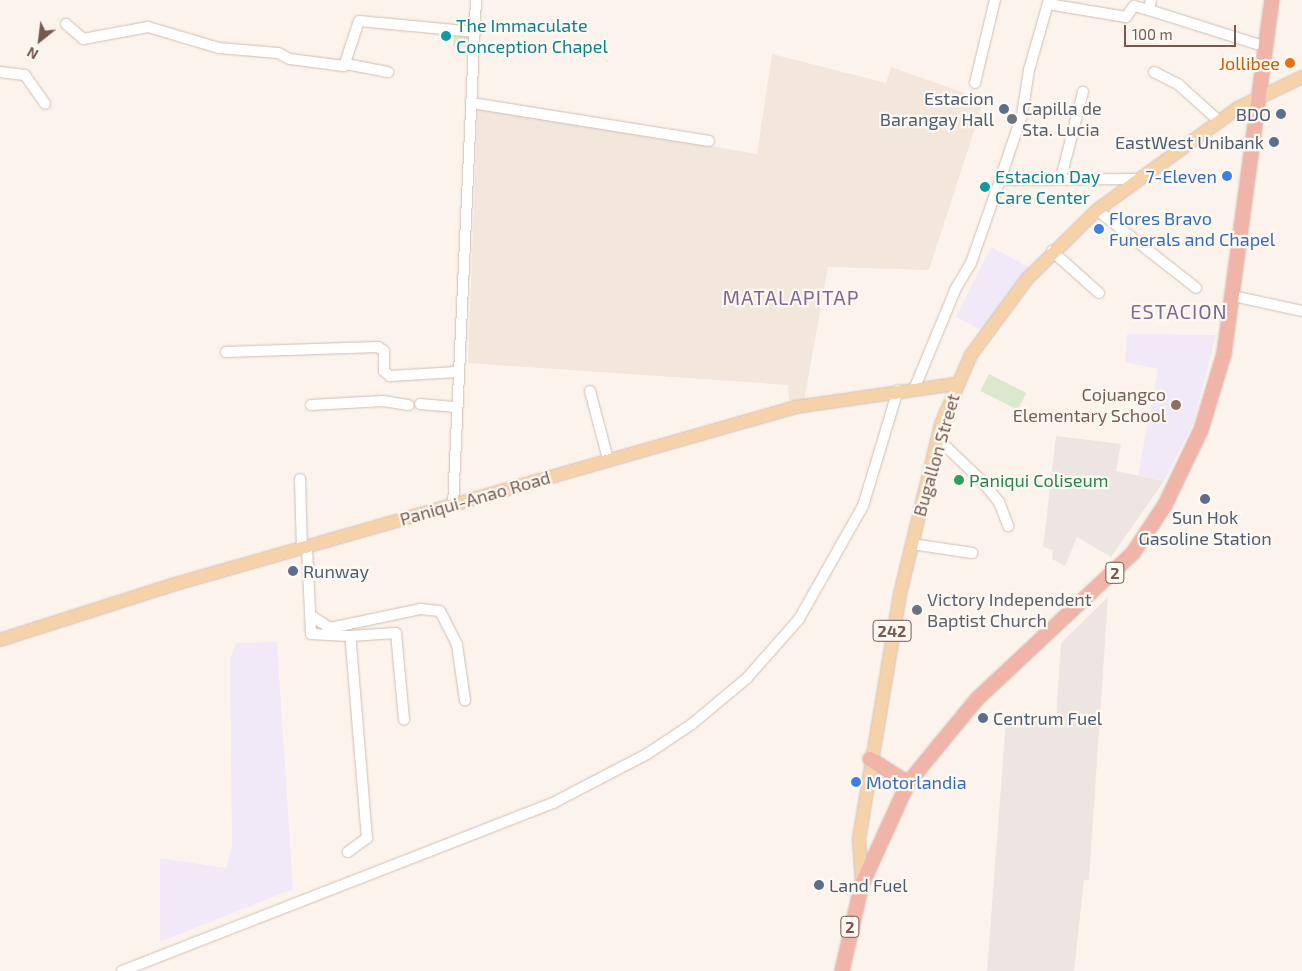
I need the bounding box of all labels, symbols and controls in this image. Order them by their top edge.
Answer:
north arrow [15,15,65,65]
place label: The Immaculate Conception Chapel [456,15,608,58]
scale bar [1127,15,1240,47]
text: 100 m [1132,25,1173,43]
marker: The Immaculate Conception Chapel [440,30,452,42]
text: N [24,44,41,63]
place label: Jollibee [1219,52,1280,74]
marker: Jollibee [1284,57,1296,69]
place label: Estacion Barangay Hall [879,88,994,130]
place label: Capilla de Sta. Lucia [1022,98,1102,140]
marker: Estacion Barangay Hall [998,103,1010,115]
place label: BDO [1236,103,1271,125]
marker: BDO [1275,108,1287,120]
marker: Capilla de Sta. Lucia [1006,113,1018,125]
place label: EastWest Unibank [1115,131,1264,153]
marker: EastWest Unibank [1268,136,1280,148]
place label: 7-Eleven [1145,165,1217,187]
place label: Estacion Day Care Center [995,166,1100,208]
marker: 7-Eleven [1221,170,1233,182]
marker: Estacion Day Care Center [979,181,991,193]
place label: Flores Bravo Funerals and Chapel [1109,208,1275,250]
marker: Flores Bravo Funerals and Chapel [1093,223,1105,235]
district label: MATALAPITAP [721,285,861,309]
district label: ESTACION [1129,299,1229,323]
place label: Cojuangco Elementary School [1012,384,1166,426]
street label: Bugallon Street [908,391,964,519]
marker: Cojuangco Elementary School [1170,399,1182,411]
street label: Paniqui-Anao Road [397,466,553,530]
place label: Paniqui Coliseum [969,469,1108,491]
marker: Paniqui Coliseum [953,474,965,486]
marker: Sun Hok Gasoline Station [1199,493,1211,505]
place label: Sun Hok Gasoline Station [1138,507,1272,550]
place label: Runway [303,560,369,582]
road number: 2 [1105,560,1125,586]
marker: Runway [287,565,299,577]
place label: Victory Independent Baptist Church [927,589,1092,632]
marker: Victory Independent Baptist Church [911,604,923,616]
road number: 242 [872,618,912,644]
place label: Centrum Fuel [993,707,1102,729]
marker: Centrum Fuel [977,712,989,724]
place label: Motorlandia [866,771,967,793]
marker: Motorlandia [850,776,862,788]
place label: Land Fuel [829,874,908,896]
marker: Land Fuel [813,879,825,891]
road number: 2 [840,914,860,940]

